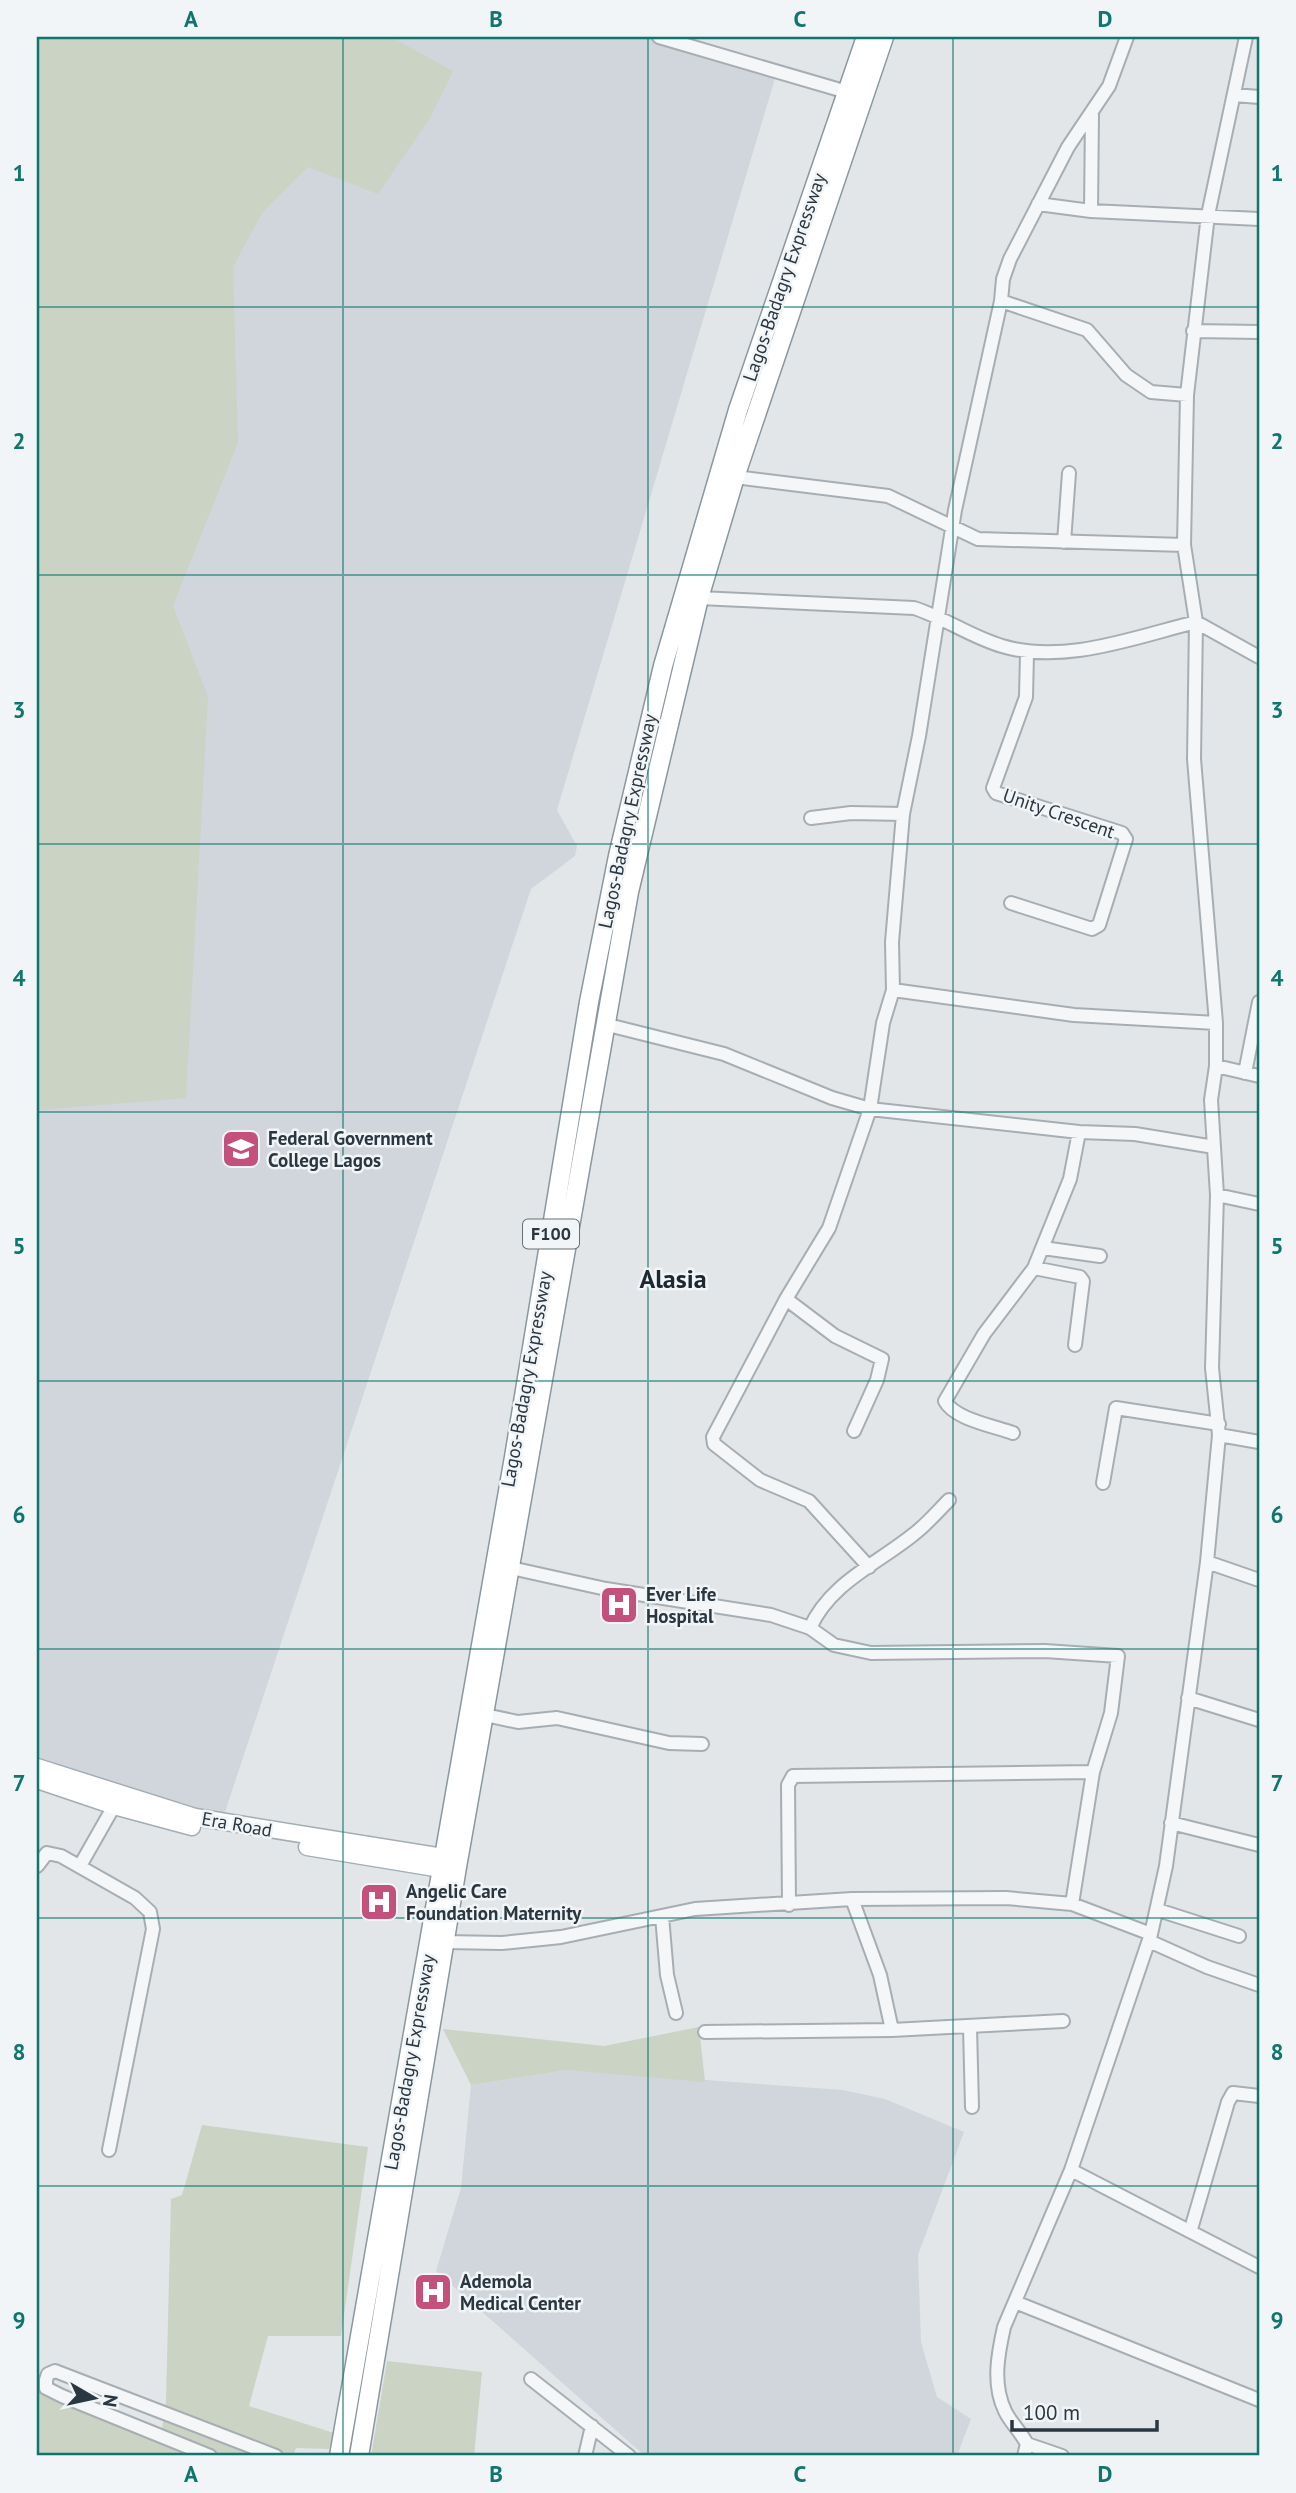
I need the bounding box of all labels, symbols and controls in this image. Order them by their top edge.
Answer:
text: A [184,4,198,33]
text: B [489,4,503,33]
text: C [794,4,807,33]
text: D [1098,4,1112,33]
text: 1 [12,158,26,187]
text: 1 [1270,158,1284,187]
street label: Lagos-Badagry Expressway [737,170,831,384]
text: 2 [12,426,26,455]
text: 2 [1270,426,1284,455]
text: 3 [12,695,26,724]
text: 3 [1270,695,1284,724]
street label: Lagos-Badagry Expressway [593,711,662,930]
street label: Unity Crescent [1000,783,1119,844]
text: 4 [12,963,26,992]
text: 4 [1270,963,1284,992]
place label: Federal Government College Lagos [268,1126,433,1172]
school or university icon: Federal Government College Lagos [220,1128,262,1170]
road number: F100 [523,1219,579,1248]
text: 5 [12,1231,26,1260]
text: 5 [1270,1231,1284,1260]
district label: Alasia [639,1262,707,1295]
street label: Lagos-Badagry Expressway [495,1269,557,1489]
text: 6 [12,1500,26,1529]
text: 6 [1270,1500,1284,1529]
place label: Ever Life Hospital [646,1582,717,1628]
hospital icon: Ever Life Hospital [598,1584,640,1626]
text: 7 [12,1768,26,1797]
text: 7 [1270,1768,1284,1797]
street label: Era Road [200,1806,274,1842]
place label: Angelic Care Foundation Maternity [406,1879,582,1925]
hospital icon: Angelic Care Foundation Maternity [358,1881,400,1923]
street label: Lagos-Badagry Expressway [378,1952,440,2172]
text: 8 [12,2037,26,2066]
text: 8 [1270,2037,1284,2066]
place label: Ademola Medical Center [460,2269,581,2315]
hospital icon: Ademola Medical Center [412,2271,454,2313]
text: 9 [12,2305,26,2334]
text: 9 [1270,2305,1284,2334]
north arrow [60,2364,130,2434]
scale bar [1012,2388,1158,2432]
text: N [98,2393,124,2409]
text: 100 m [1023,2399,1080,2426]
text: A [184,2459,198,2488]
text: B [489,2459,503,2488]
text: C [794,2459,807,2488]
text: D [1098,2459,1112,2488]

